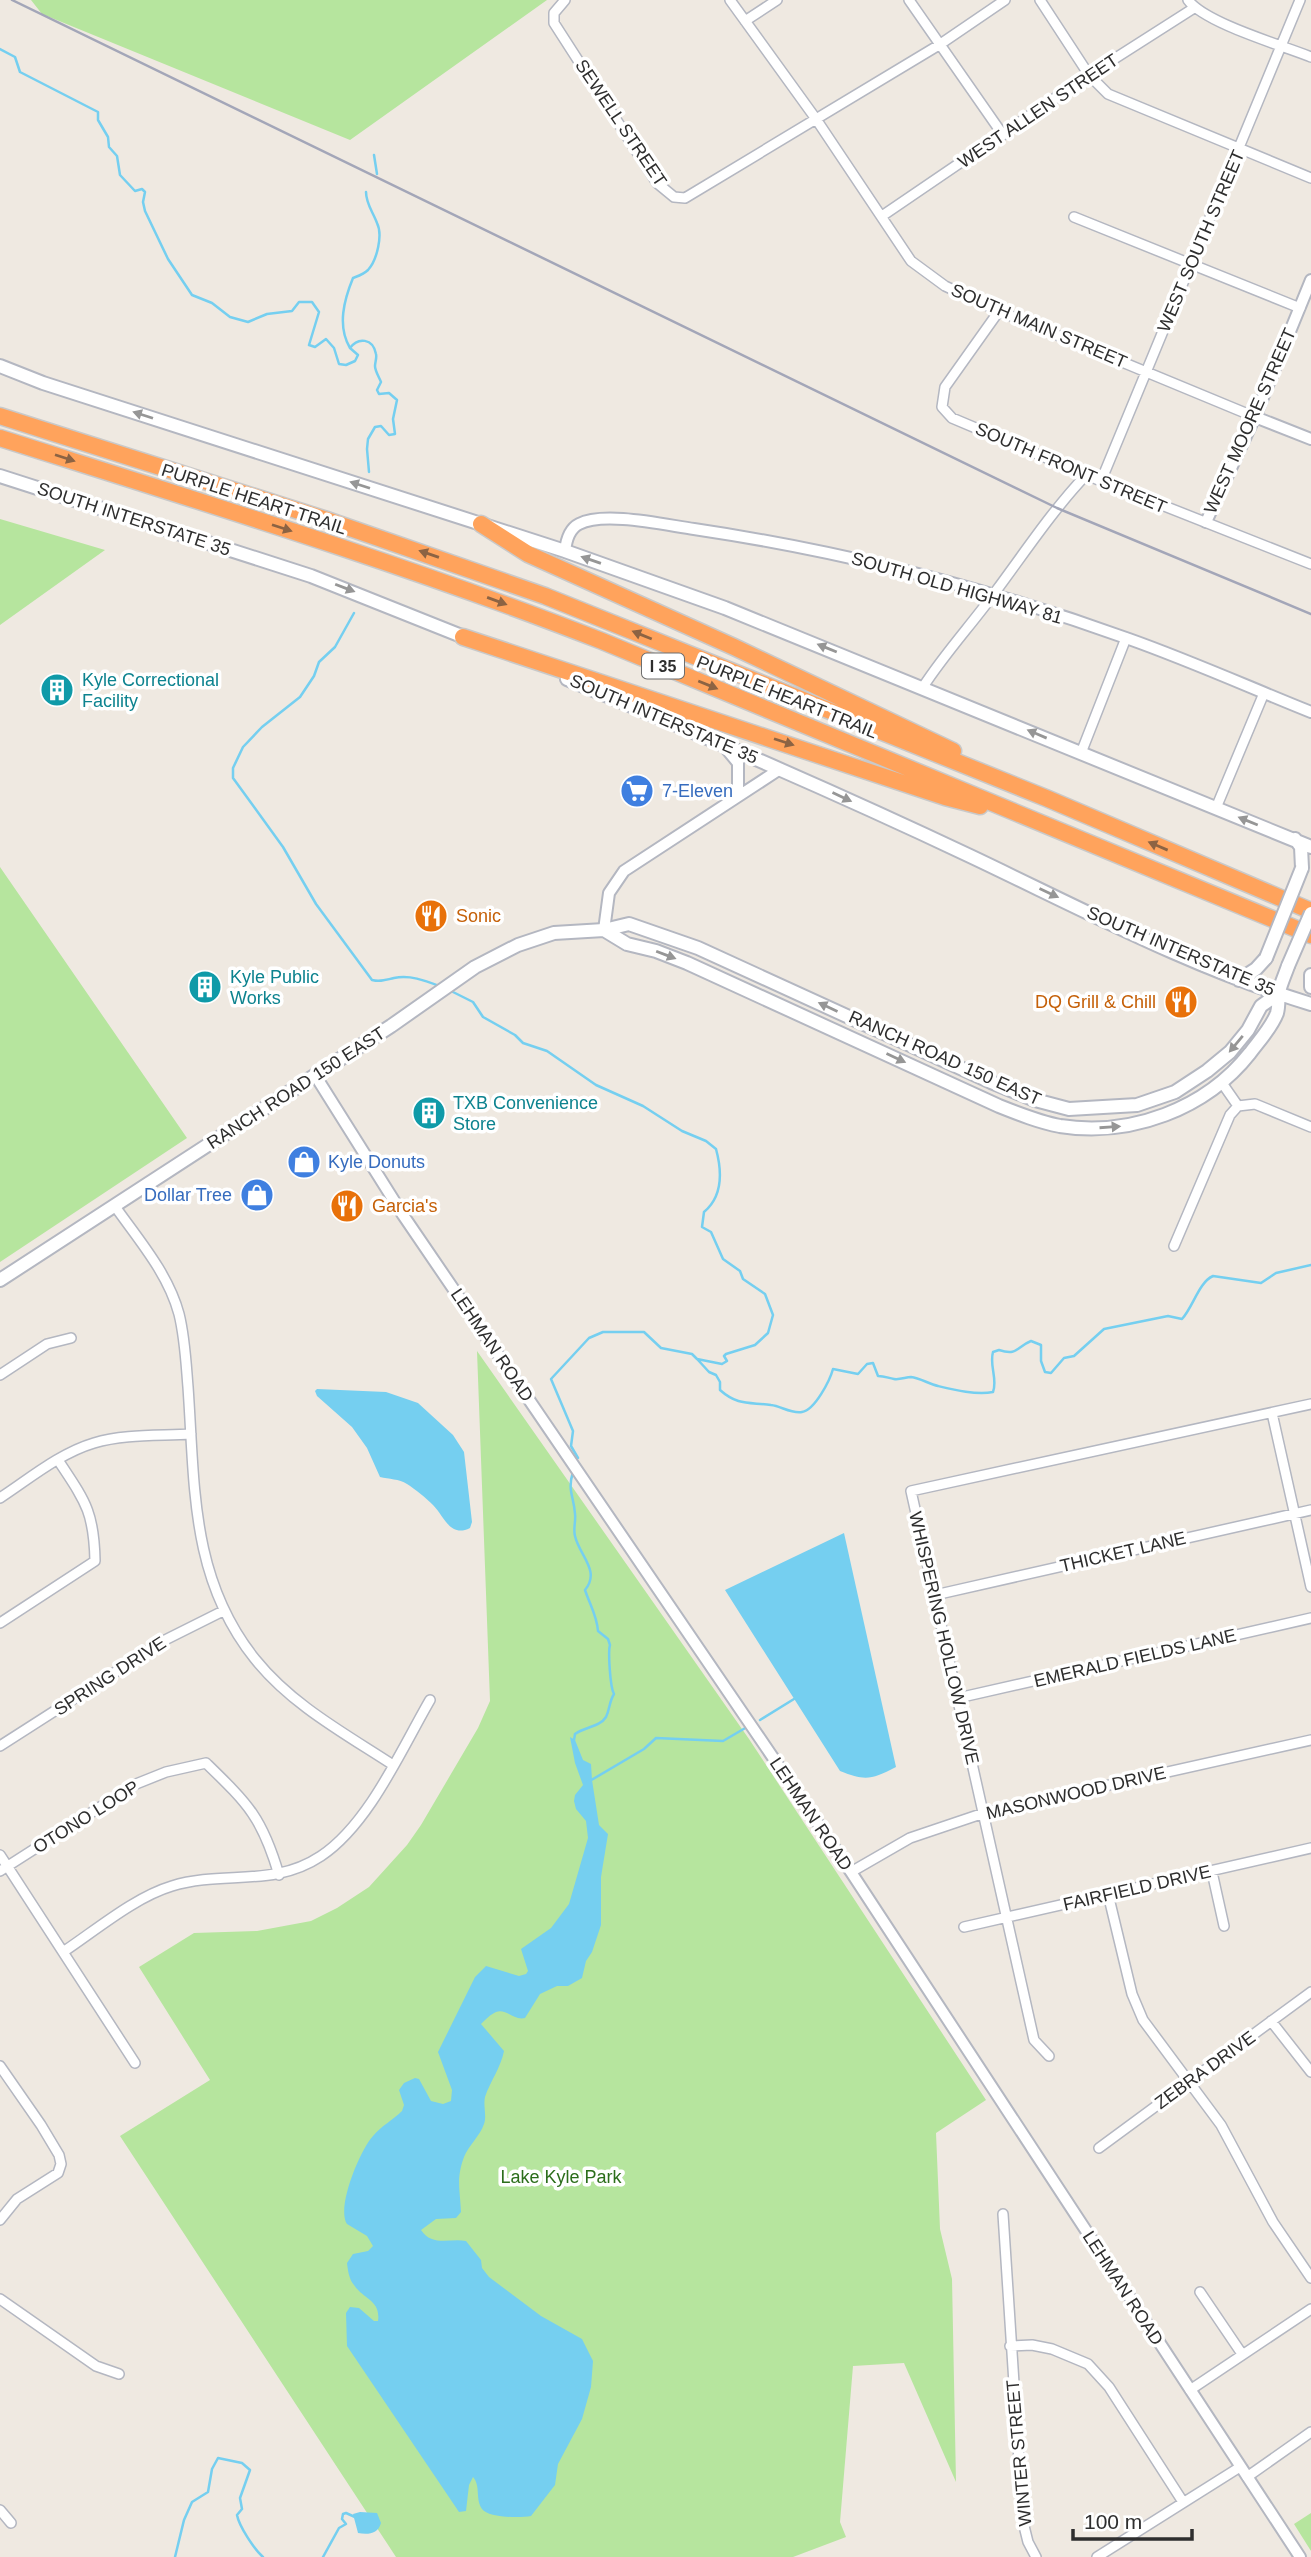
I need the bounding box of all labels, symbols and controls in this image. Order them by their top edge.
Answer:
street label: WEST ALLEN STREET [954,50,1122,172]
street label: SEWELL STREET [571,56,671,190]
street label: WEST SOUTH STREET [1154,147,1248,335]
street label: SOUTH MAIN STREET [948,280,1130,372]
street label: WEST MOORE STREET [1200,325,1300,517]
one-way arrow [133,409,154,420]
street label: SOUTH FRONT STREET [972,419,1170,517]
one-way arrow [55,454,76,464]
street label: PURPLE HEART TRAIL [159,460,349,538]
street label: SOUTH INTERSTATE 35 [35,478,233,560]
one-way arrow [349,479,370,490]
one-way arrow [271,523,292,534]
one-way arrow [419,548,440,559]
street label: SOUTH OLD HIGHWAY 81 [849,548,1065,628]
one-way arrow [580,555,601,566]
one-way arrow [334,583,355,594]
one-way arrow [487,596,508,607]
one-way arrow [631,629,652,640]
one-way arrow [816,643,837,654]
street label: PURPLE HEART TRAIL [694,652,880,742]
road number: I 35 [642,653,684,678]
place label: Kyle Correctional Facility [82,670,219,711]
street label: SOUTH INTERSTATE 35 [567,670,761,768]
building icon: Kyle Correctional Facility [38,671,76,709]
one-way arrow [698,680,719,691]
one-way arrow [1027,729,1048,740]
one-way arrow [774,737,795,748]
supermarket icon: 7-Eleven [618,772,656,810]
place label: 7-Eleven [662,781,733,801]
one-way arrow [832,792,853,803]
one-way arrow [1237,815,1258,826]
one-way arrow [1148,840,1168,852]
one-way arrow [1039,887,1059,899]
restaurant icon: Sonic [412,897,450,935]
street label: SOUTH INTERSTATE 35 [1084,902,1278,1000]
place label: Sonic [456,906,501,926]
one-way arrow [656,949,677,960]
place label: Kyle Public Works [230,967,319,1008]
building icon: Kyle Public Works [186,968,224,1006]
restaurant icon: DQ Grill & Chill [1162,983,1200,1021]
place label: DQ Grill & Chill [1035,992,1156,1012]
one-way arrow [818,1001,838,1013]
street label: RANCH ROAD 150 EAST [846,1007,1044,1109]
street label: RANCH ROAD 150 EAST [203,1023,389,1153]
one-way arrow [1229,1036,1244,1053]
one-way arrow [886,1053,906,1064]
place label: TXB Convenience Store [453,1093,598,1134]
building icon: TXB Convenience Store [410,1094,448,1132]
one-way arrow [1099,1121,1121,1132]
shop icon: Kyle Donuts [285,1143,323,1181]
place label: Kyle Donuts [328,1152,425,1172]
shop icon: Dollar Tree [238,1176,276,1214]
place label: Dollar Tree [144,1185,232,1205]
restaurant icon: Garcia's [328,1187,366,1225]
place label: Garcia's [372,1196,437,1216]
street label: LEHMAN ROAD [447,1285,537,1405]
street label: WHISPERING HOLLOW DRIVE [905,1510,983,1766]
street label: THICKET LANE [1058,1528,1188,1576]
street label: EMERALD FIELDS LANE [1032,1625,1238,1691]
street label: SPRING DRIVE [50,1632,170,1720]
street label: LEHMAN ROAD [766,1754,856,1874]
street label: MASONWOOD DRIVE [984,1763,1168,1823]
street label: OTONO LOOP [30,1777,142,1857]
street label: FAIRFIELD DRIVE [1061,1861,1213,1915]
street label: ZEBRA DRIVE [1151,2027,1259,2113]
park label: Lake Kyle Park [500,2167,623,2187]
street label: LEHMAN ROAD [1079,2227,1167,2349]
street label: WINTER STREET [1003,2379,1035,2527]
scale bar [1073,2498,1192,2542]
text: 100 m [1084,2510,1142,2533]

